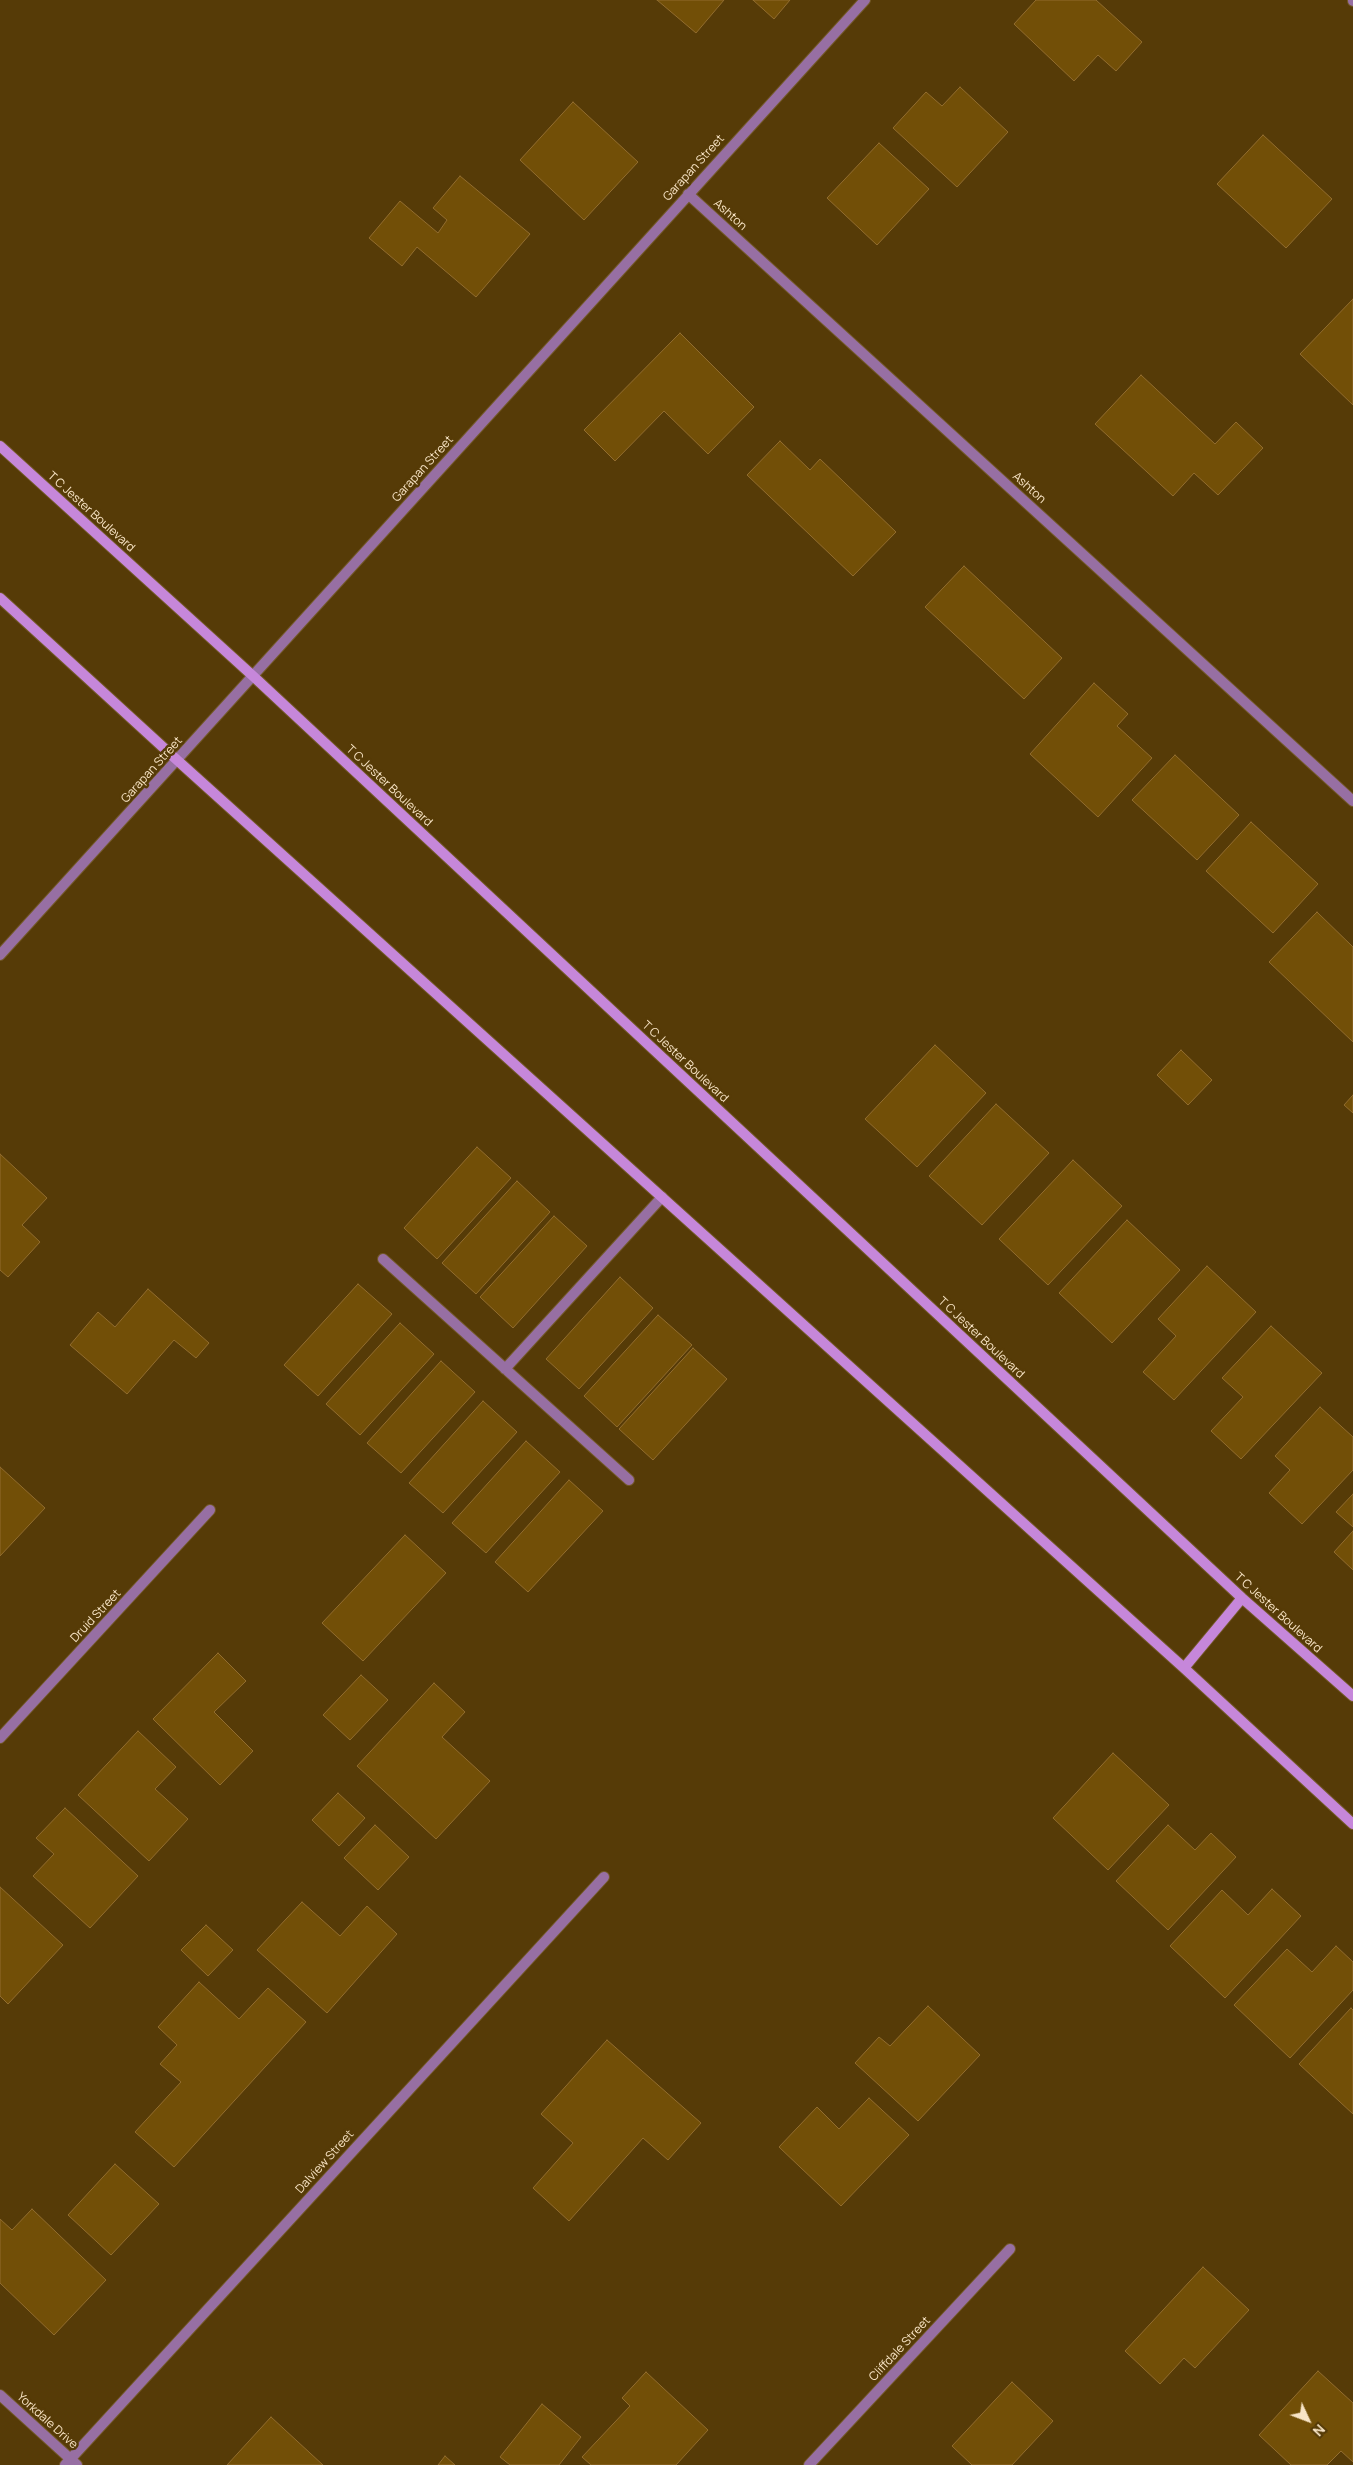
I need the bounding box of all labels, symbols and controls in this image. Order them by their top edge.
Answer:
street label: Garapan Street [660,132,728,204]
street label: Ashton [710,196,750,234]
street label: Garapan Street [389,433,457,505]
street label: T C Jester Boulevard [44,469,138,555]
street label: Ashton [1009,469,1049,507]
street label: Garapan Street [118,734,186,806]
street label: T C Jester Boulevard [343,742,435,830]
street label: T C Jester Boulevard [639,1018,731,1106]
street label: T C Jester Boulevard [935,1294,1027,1382]
street label: T C Jester Boulevard [1231,1570,1325,1656]
street label: Druid Street [68,1587,124,1645]
street label: Dalview Street [293,2127,357,2197]
street label: Cliffdale Street [866,2314,934,2384]
street label: Yorkdale Drive [14,2390,80,2452]
north arrow [1283,2395,1333,2445]
text: N [1309,2420,1330,2441]

